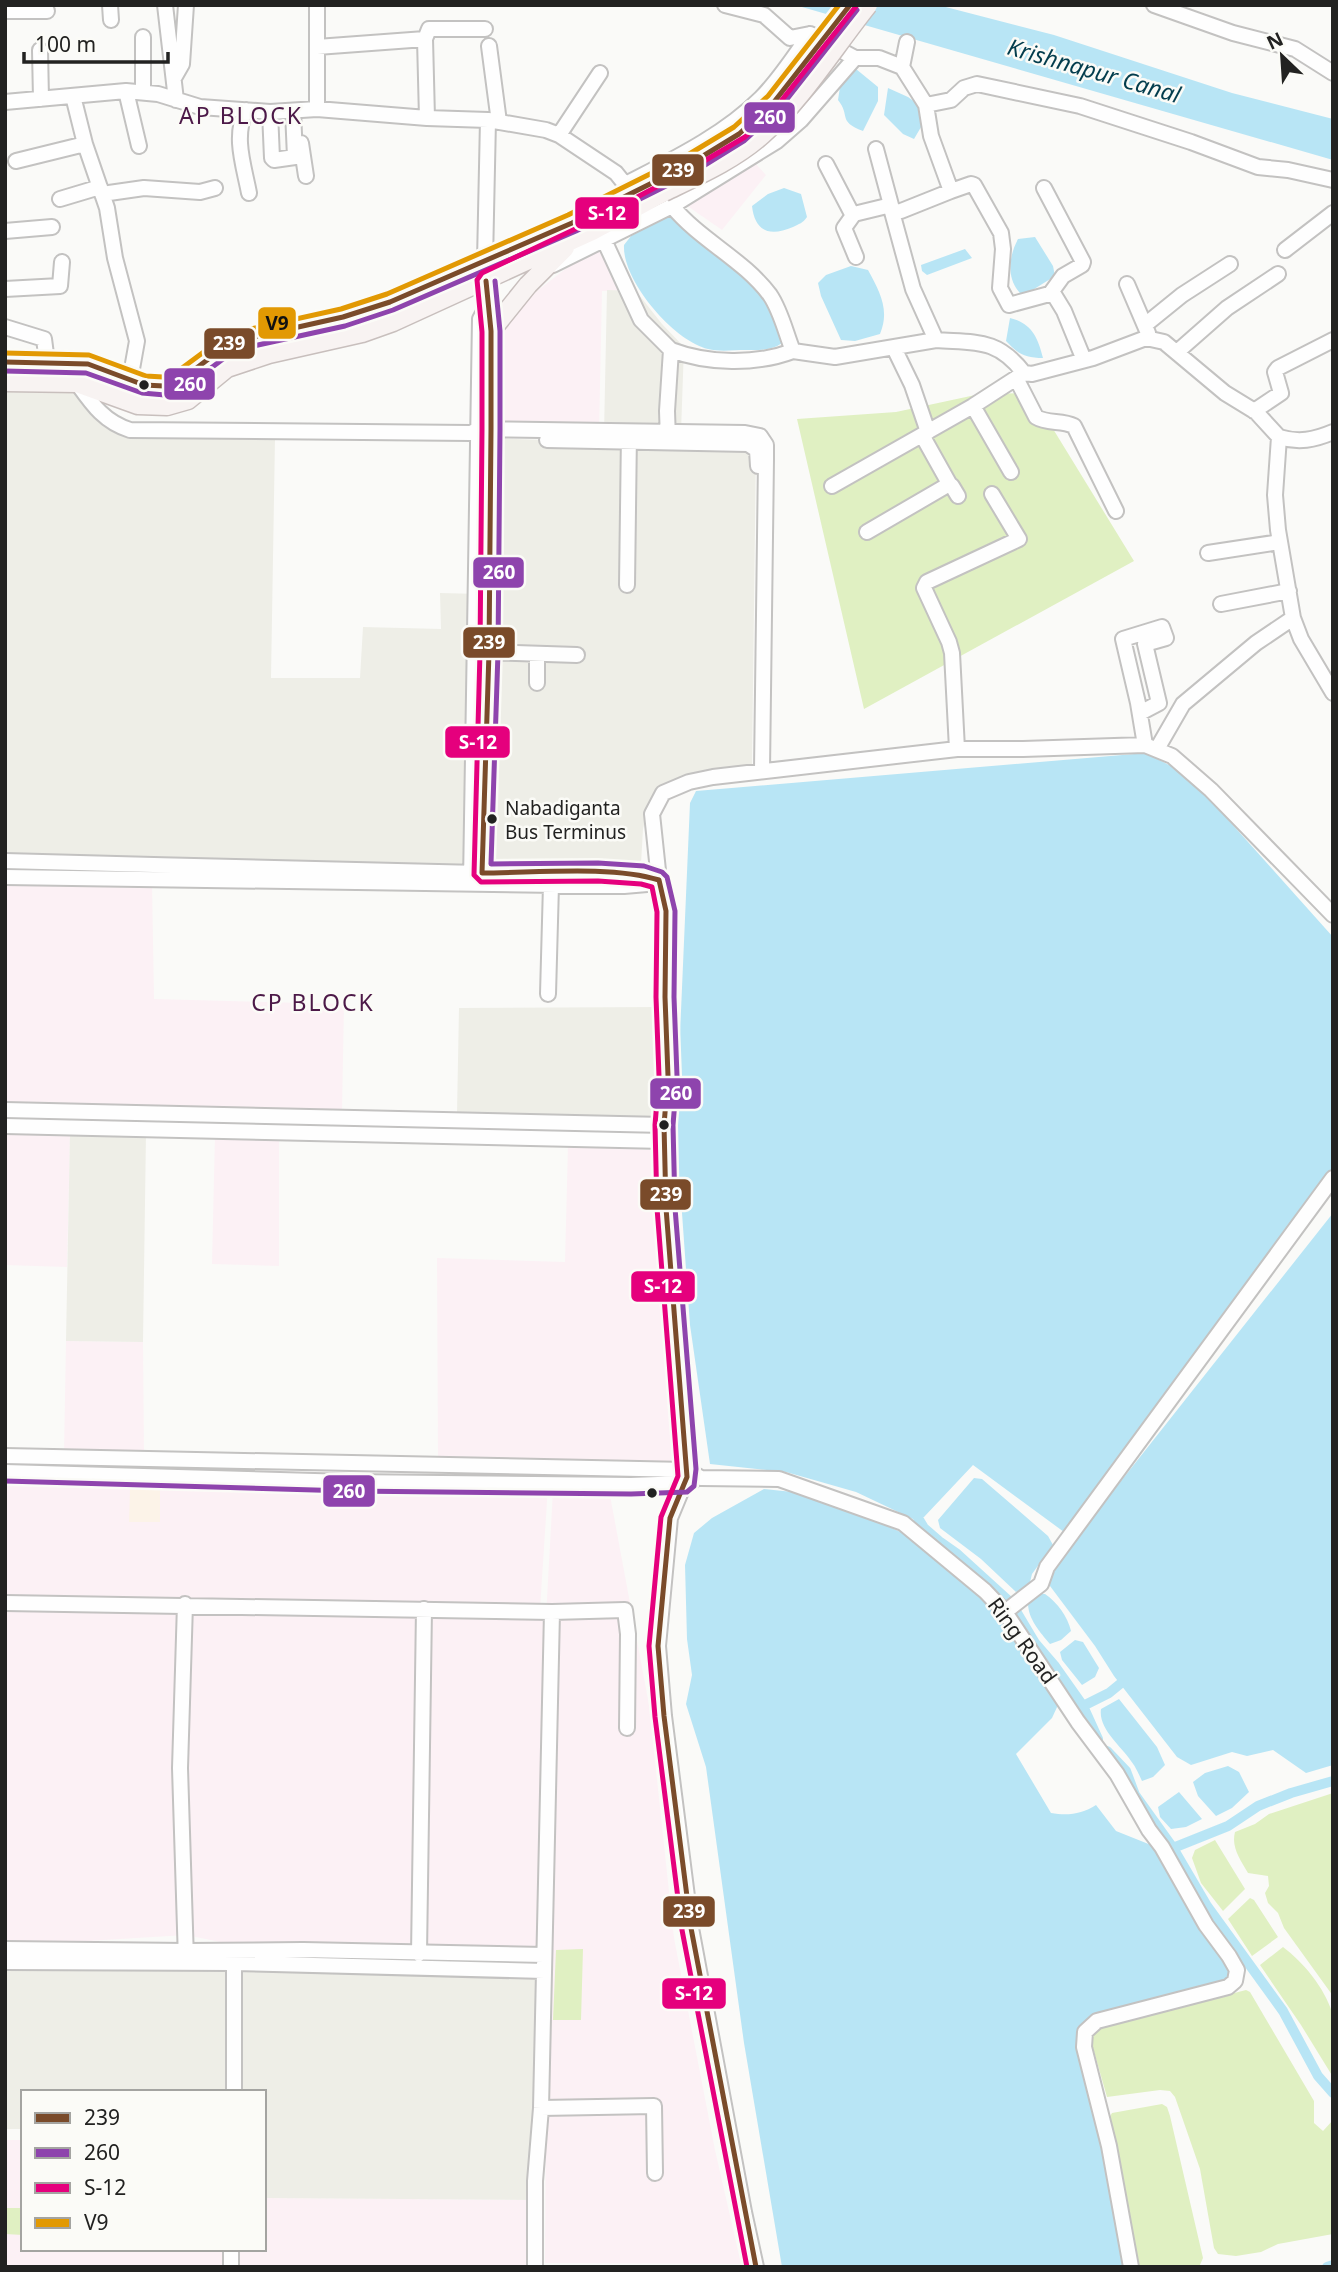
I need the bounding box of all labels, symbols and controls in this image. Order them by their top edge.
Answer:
scale bar [24,21,168,65]
north arrow [1247,21,1317,91]
text: N [1262,26,1287,56]
text: 100 m [35,30,96,58]
water label: Krishnapur Canal [1004,30,1185,110]
district label: AP BLOCK [179,99,303,131]
line badge: 260 [743,101,796,134]
text: 260 [754,104,786,130]
line badge: 239 [651,153,705,187]
text: 239 [662,157,694,183]
line badge: S-12 [574,196,640,230]
text: S-12 [588,200,626,226]
line badge: V9 [257,306,297,340]
text: V9 [265,310,289,336]
line badge: 239 [203,327,256,360]
text: 239 [213,330,245,356]
line badge: 260 [163,367,216,401]
text: 260 [174,371,206,397]
unlabelled marker [137,378,151,392]
line badge: 260 [472,556,525,589]
text: 260 [483,559,515,585]
line badge: 239 [462,626,516,659]
text: 239 [473,629,505,655]
line badge: S-12 [444,725,511,759]
text: S-12 [459,729,497,755]
place label: Nabadiganta Bus Terminus [505,795,626,845]
marker: Nabadiganta Bus Terminus [485,812,499,826]
district label: CP BLOCK [251,986,375,1018]
line badge: 260 [649,1077,702,1110]
text: 260 [660,1080,692,1106]
unlabelled marker [657,1118,671,1132]
line badge: 239 [639,1178,692,1211]
text: 239 [650,1181,682,1207]
line badge: S-12 [630,1270,696,1303]
text: S-12 [644,1273,682,1299]
line badge: 260 [322,1474,376,1508]
text: 260 [333,1478,365,1504]
unlabelled marker [645,1486,659,1500]
street label: Ring Road [982,1592,1064,1689]
line badge: 239 [662,1895,716,1928]
text: 239 [673,1898,705,1924]
line badge: S-12 [661,1977,727,2010]
text: S-12 [675,1980,713,2006]
legend [21,2090,266,2251]
text: 239 [84,2103,120,2131]
text: 260 [84,2138,120,2166]
text: S-12 [84,2173,126,2201]
text: V9 [84,2208,109,2236]

